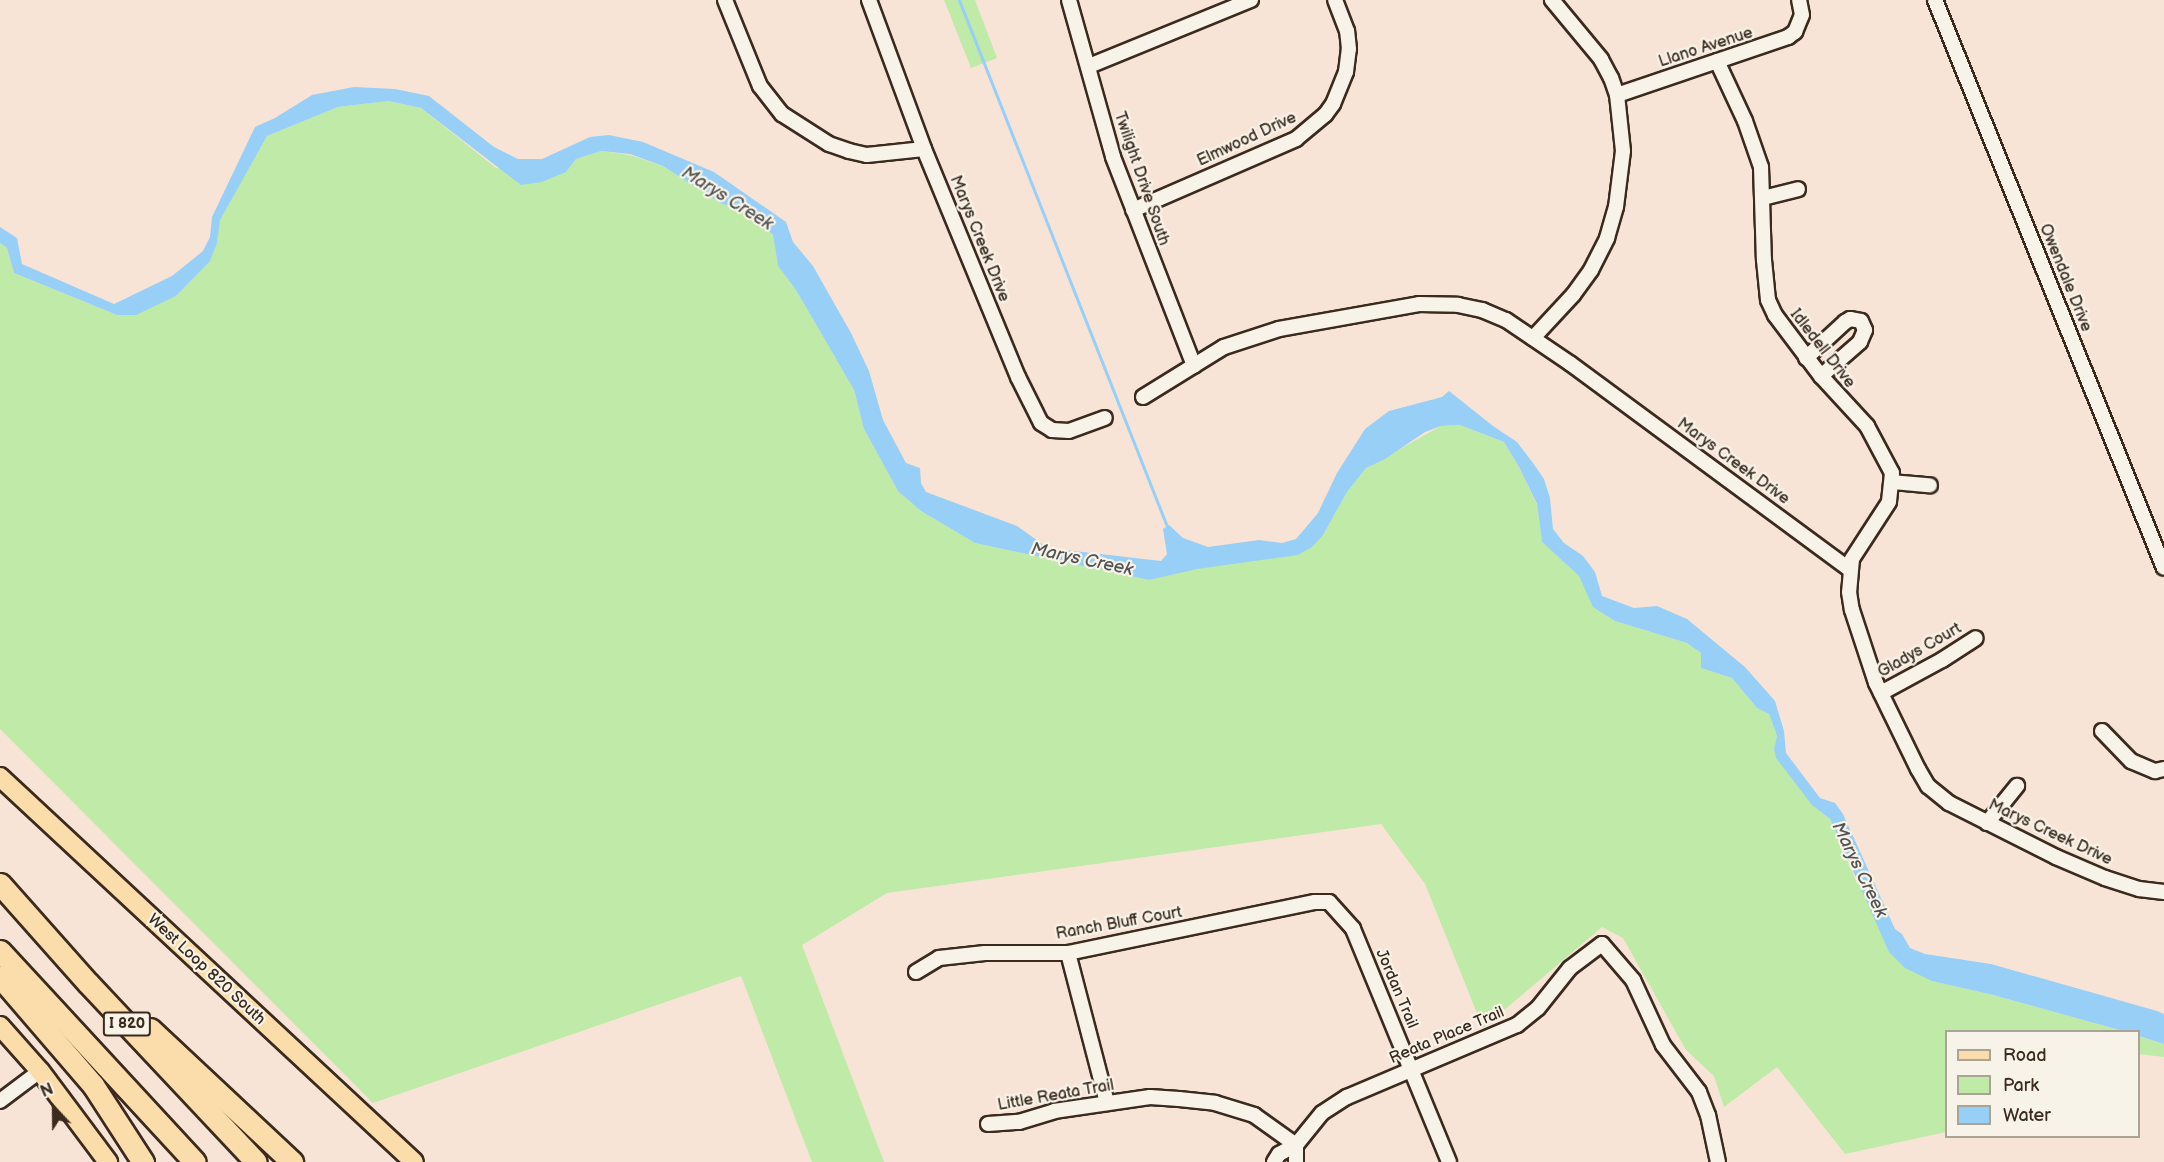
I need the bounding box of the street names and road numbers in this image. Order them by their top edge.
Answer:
street label: Llano Avenue [1657,24,1755,72]
street label: Twilight Drive South [1109,109,1173,249]
street label: Elmwood Drive [1194,109,1300,171]
street label: Marys Creek Drive [945,173,1013,305]
street label: Owendale Drive [2035,221,2095,335]
street label: Idledell Drive [1785,306,1859,392]
street label: Marys Creek Drive [1673,415,1793,509]
street label: Gladys Court [1875,619,1965,683]
street label: Marys Creek Drive [1985,796,2115,870]
street label: Ranch Bluff Court [1054,903,1184,945]
street label: West Loop 820 South [143,910,269,1030]
street label: Jordan Trail [1371,946,1421,1032]
street label: Reata Place Trail [1387,1003,1507,1069]
road number: I 820 [102,1012,152,1036]
street label: Little Reata Trail [996,1076,1116,1116]

